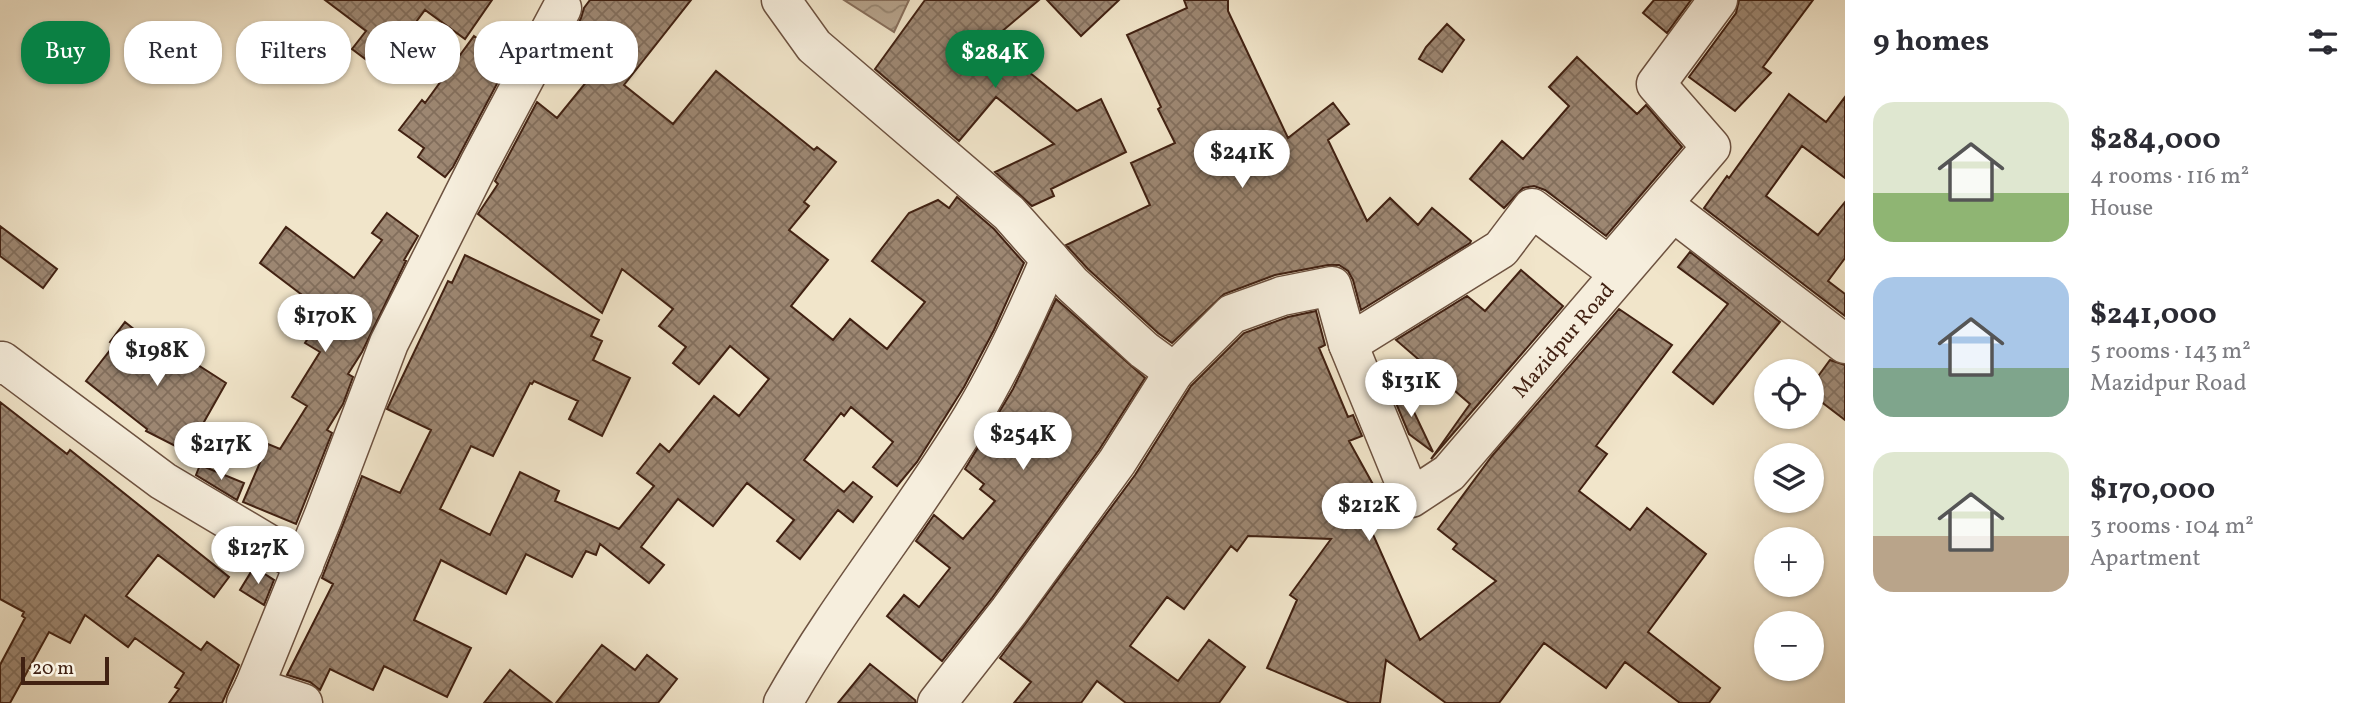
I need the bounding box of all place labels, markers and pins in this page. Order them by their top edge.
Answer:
pin: $284K [946,31,1044,90]
pin: $241K [1193,130,1291,190]
pin: $170K [276,294,374,354]
pin: $198K [108,328,206,388]
pin: $131K [1362,360,1460,419]
pin: $254K [974,412,1072,472]
pin: $217K [172,422,270,482]
pin: $212K [1320,484,1418,543]
pin: $127K [209,526,307,586]

